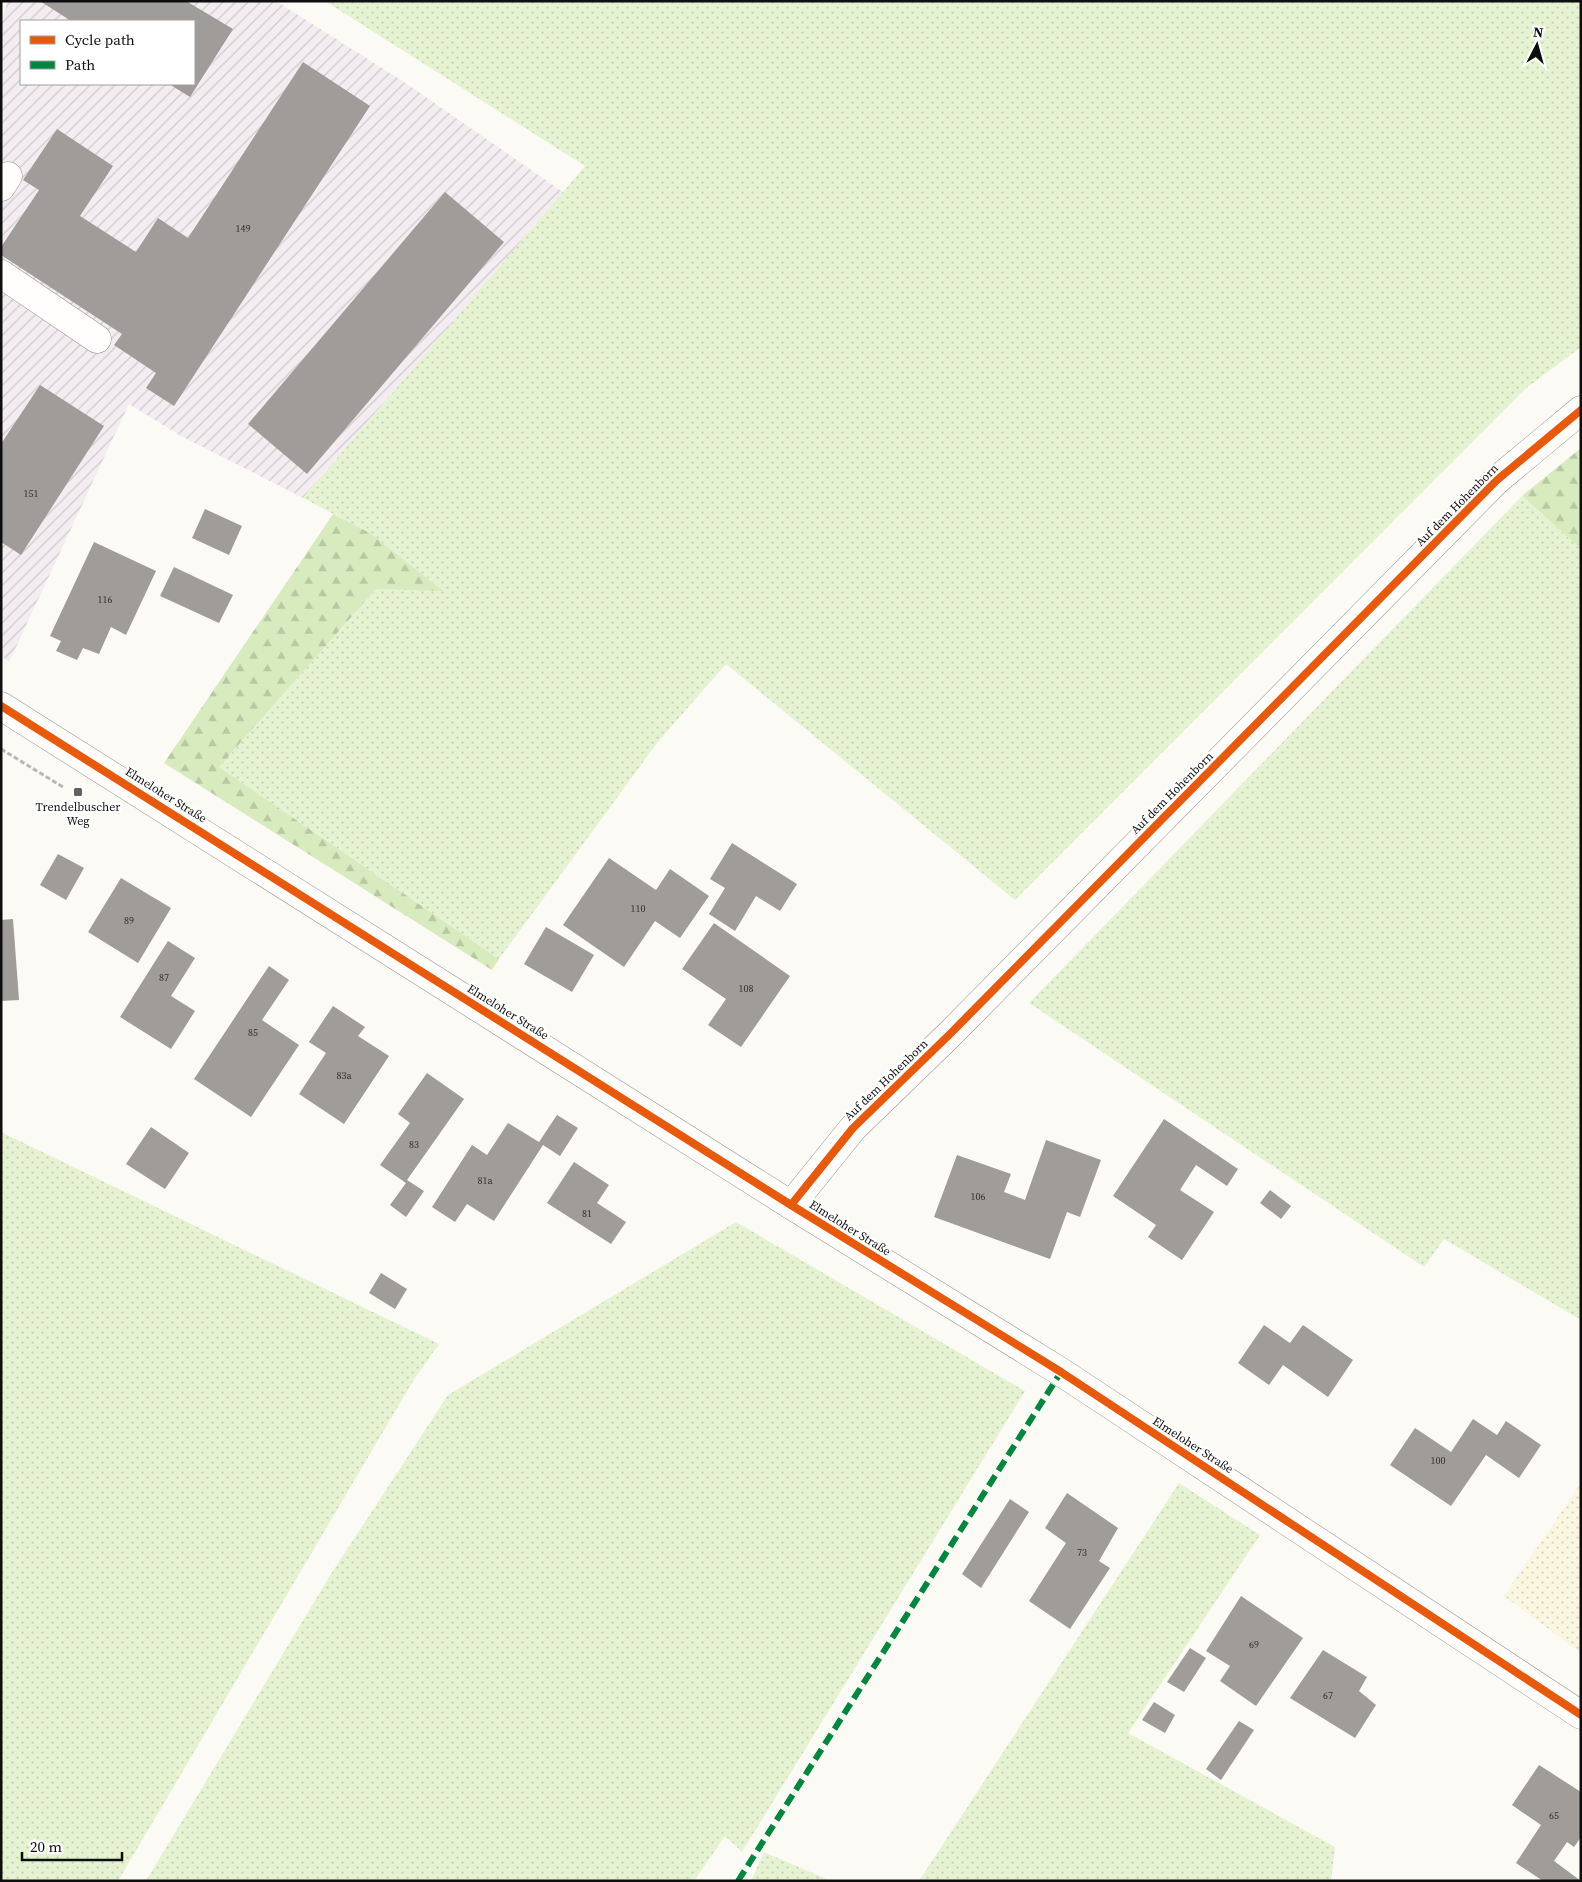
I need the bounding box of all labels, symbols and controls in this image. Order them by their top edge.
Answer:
legend [20,20,195,85]
north arrow [1512,20,1562,70]
text: N [1532,22,1544,43]
text: Cycle path [65,29,135,50]
text: Path [65,54,95,75]
house number: 149 [236,222,251,235]
street label: Auf dem Hohenborn [1412,460,1502,550]
house number: 151 [24,487,39,500]
house number: 116 [98,593,113,606]
street label: Auf dem Hohenborn [1127,748,1217,838]
street label: Elmeloher Straße [122,764,210,826]
marker: Trendelbuscher Weg [72,786,84,798]
place label: Trendelbuscher Weg [36,799,120,829]
house number: 110 [631,902,646,915]
house number: 89 [124,914,134,927]
house number: 87 [159,971,169,984]
street label: Elmeloher Straße [464,981,552,1043]
house number: 108 [739,982,754,995]
house number: 85 [248,1026,258,1039]
street label: Auf dem Hohenborn [841,1036,931,1124]
house number: 83a [336,1069,352,1082]
house number: 83 [409,1138,419,1151]
house number: 81a [477,1174,493,1187]
house number: 106 [971,1190,986,1203]
street label: Elmeloher Straße [806,1197,894,1259]
house number: 81 [582,1207,592,1220]
street label: Elmeloher Straße [1150,1413,1236,1477]
house number: 100 [1431,1454,1446,1467]
house number: 73 [1077,1546,1087,1559]
house number: 69 [1249,1638,1259,1651]
house number: 67 [1323,1689,1333,1702]
house number: 65 [1549,1809,1559,1822]
scale bar [22,1830,122,1862]
text: 20 m [30,1836,62,1857]

